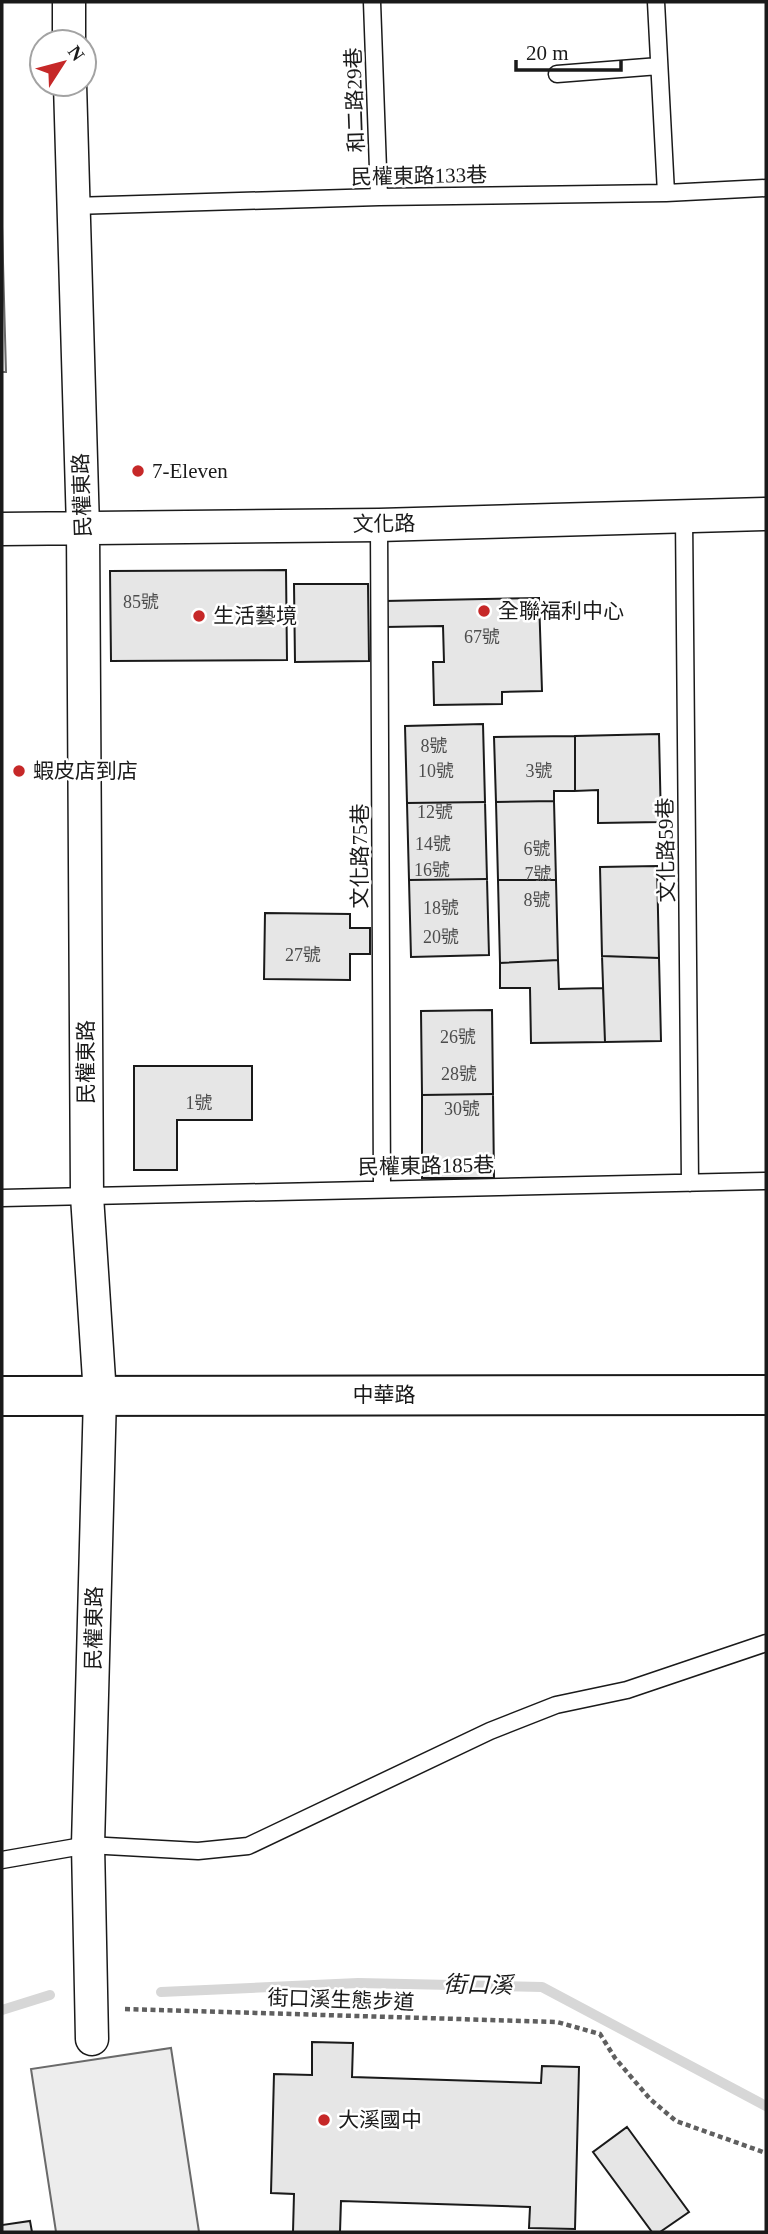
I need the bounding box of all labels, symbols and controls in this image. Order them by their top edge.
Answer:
north arrow [28,28,98,98]
scale bar [516,28,621,72]
text: 20 m [526,41,569,65]
text: N [64,42,89,65]
street label: 和二路29巷 [341,47,369,153]
street label: 民權東路133巷 [351,163,487,189]
street label: 民權東路 [69,453,95,537]
place label: 7-Eleven [152,459,228,483]
marker: 7-Eleven [130,463,146,479]
street label: 文化路 [352,511,416,537]
house number: 85號 [123,592,159,612]
place label: 全聯福利中心 [498,599,624,623]
marker: 全聯福利中心 [476,603,492,619]
place label: 生活藝境 [213,604,297,628]
marker: 生活藝境 [191,608,207,624]
house number: 67號 [464,627,500,647]
house number: 8號 [421,736,448,756]
place label: 蝦皮店到店 [33,759,138,783]
house number: 10號 [418,761,454,781]
house number: 3號 [526,761,553,781]
marker: 蝦皮店到店 [11,763,27,779]
street label: 文化路59巷 [653,797,679,903]
house number: 12號 [417,802,453,822]
street label: 文化路75巷 [348,804,372,909]
house number: 14號 [415,834,451,854]
house number: 6號 [524,839,551,859]
house number: 16號 [414,860,450,880]
house number: 7號 [525,864,552,884]
house number: 8號 [524,890,551,910]
house number: 18號 [423,898,459,918]
house number: 20號 [423,927,459,947]
house number: 27號 [285,945,321,965]
street label: 民權東路 [74,1020,98,1104]
house number: 26號 [440,1027,476,1047]
house number: 28號 [441,1064,477,1084]
house number: 1號 [186,1093,213,1113]
house number: 30號 [444,1099,480,1119]
street label: 民權東路185巷 [358,1153,494,1179]
street label: 中華路 [353,1383,416,1407]
street label: 民權東路 [81,1586,107,1670]
water label: 街口溪 [443,1972,516,1998]
street label: 街口溪生態步道 [267,1985,415,2015]
place label: 大溪國中 [338,2108,422,2132]
marker: 大溪國中 [316,2112,332,2128]

